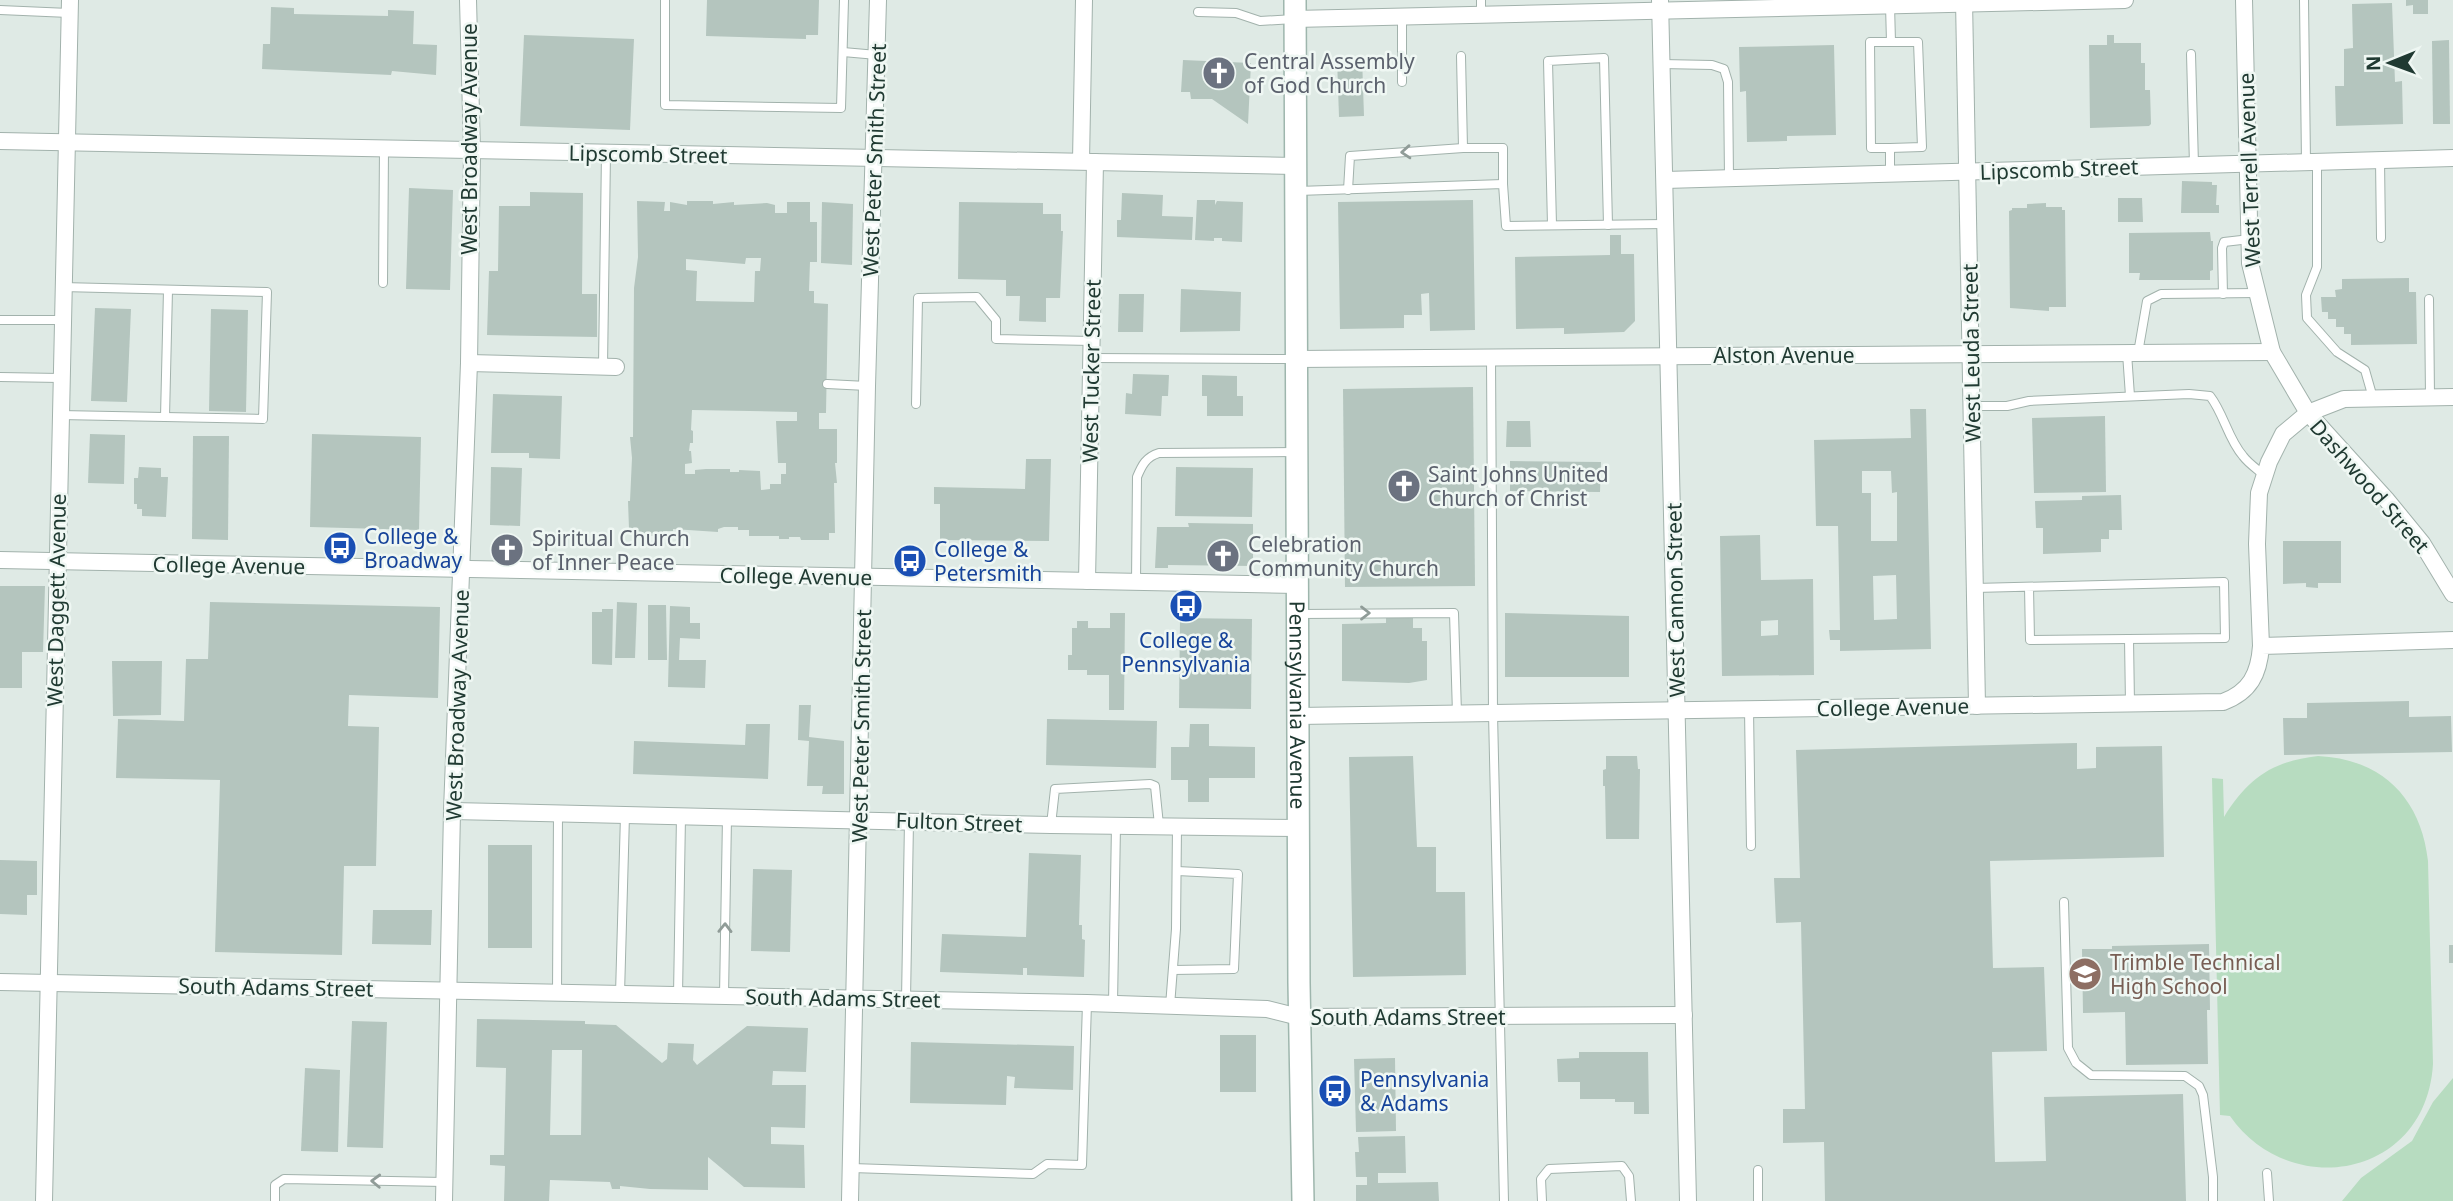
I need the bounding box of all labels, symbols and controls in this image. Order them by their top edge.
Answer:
street label: West Broadway Avenue [455,23,483,255]
north arrow [2355,28,2425,98]
street label: West Peter Smith Street [856,42,892,277]
place label: Central Assembly of God Church [1244,47,1415,99]
church icon: Central Assembly of God Church [1200,54,1238,92]
text: N [2360,55,2386,71]
street label: West Terrell Avenue [2232,72,2266,268]
street label: Lipscomb Street [568,139,728,169]
one-way arrow [1401,144,1412,159]
street label: Lipscomb Street [1979,152,2139,186]
street label: West Leuda Street [1955,263,1987,443]
street label: West Tucker Street [1075,279,1107,463]
street label: Alston Avenue [1713,341,1855,369]
street label: Dashwood Street [2304,413,2436,559]
place label: Saint Johns United Church of Christ [1428,460,1609,512]
church icon: Saint Johns United Church of Christ [1385,467,1423,505]
street label: West Daggett Avenue [40,493,72,707]
street label: West Cannon Street [1659,502,1691,698]
place label: College & Broadway [364,522,463,574]
place label: Spiritual Church of Inner Peace [532,524,690,576]
bus stop icon: College & Broadway [321,529,359,567]
place label: Celebration Community Church [1248,530,1439,582]
church icon: Spiritual Church of Inner Peace [488,531,526,569]
place label: College & Petersmith [934,535,1042,587]
church icon: Celebration Community Church [1204,537,1242,575]
bus stop icon: College & Petersmith [891,542,929,580]
street label: College Avenue [152,550,306,580]
street label: College Avenue [719,561,873,591]
bus stop icon: College & Pennsylvania [1167,587,1205,625]
street label: West Broadway Avenue [439,589,475,821]
street label: Pennsylvania Avenue [1283,601,1312,809]
one-way arrow [1361,605,1371,621]
street label: West Peter Smith Street [845,609,877,843]
place label: College & Pennsylvania [1121,626,1251,678]
street label: College Avenue [1816,692,1970,722]
street label: Fulton Street [895,806,1023,838]
one-way arrow [717,922,733,933]
place label: Trimble Technical High School [2110,948,2281,1000]
school or university icon: Trimble Technical High School [2066,955,2104,993]
street label: South Adams Street [178,971,374,1003]
street label: South Adams Street [745,982,941,1014]
street label: South Adams Street [1310,1003,1506,1031]
place label: Pennsylvania & Adams [1360,1065,1489,1117]
bus stop icon: Pennsylvania & Adams [1316,1072,1354,1110]
one-way arrow [370,1173,381,1188]

